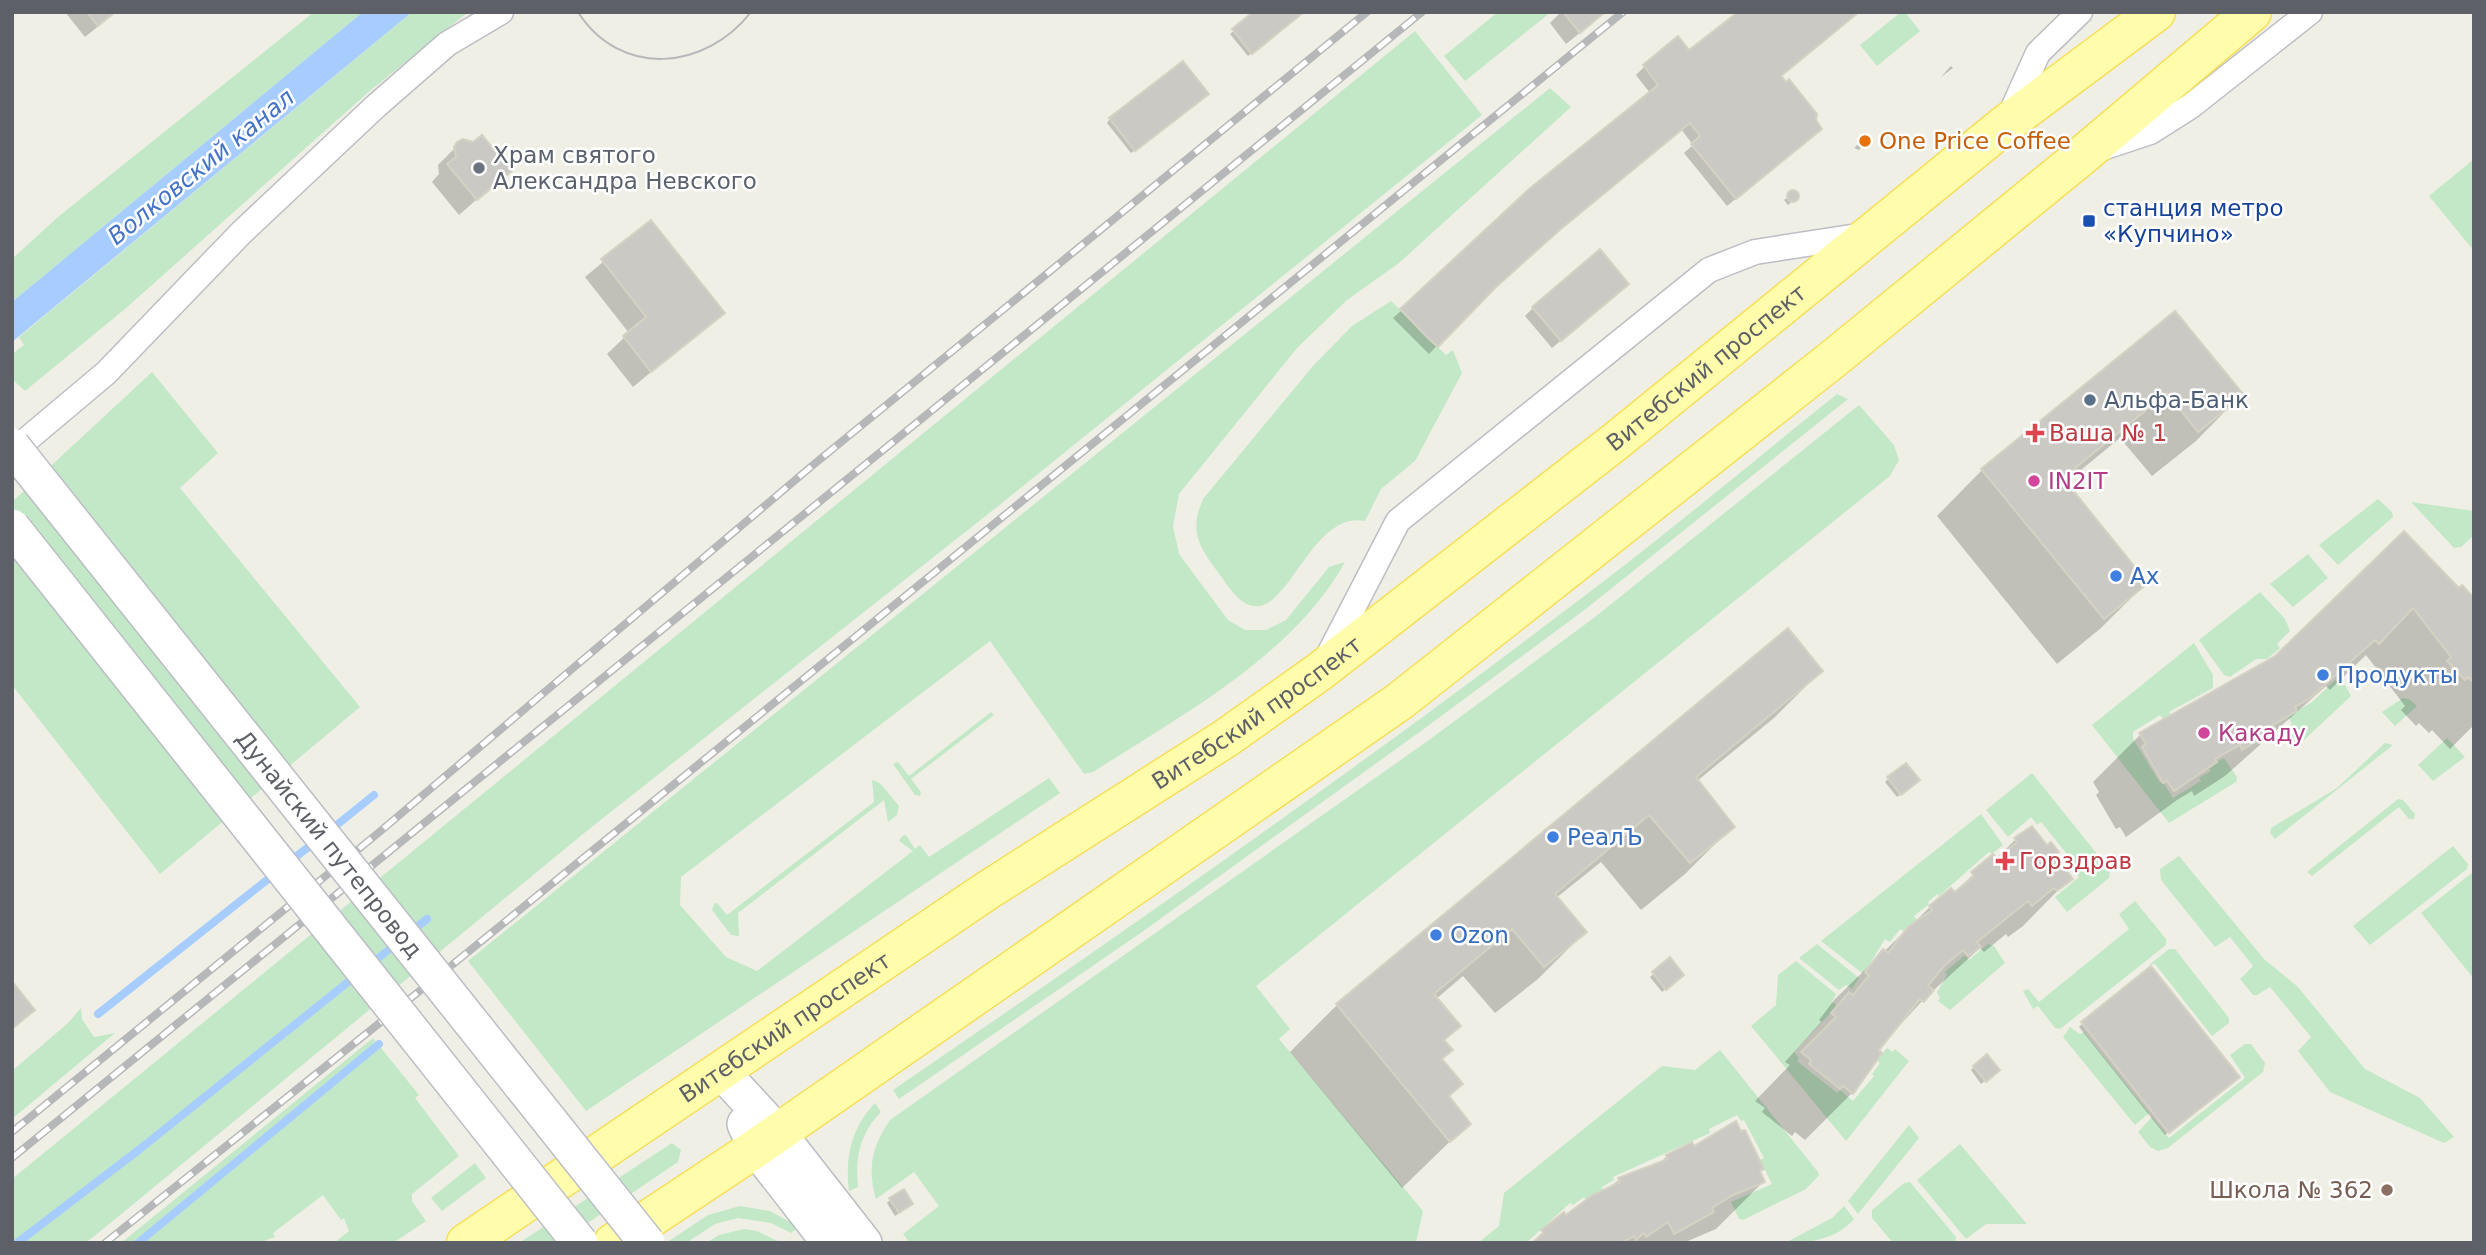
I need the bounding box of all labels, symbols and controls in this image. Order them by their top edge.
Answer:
water label: Волковский канал [102,83,300,251]
place label: One Price Coffee [1879,128,2071,154]
marker: One Price Coffee [1857,133,1873,149]
place label: Храм святого Александра Невского [493,142,757,194]
marker: Храм святого Александра Невского [471,160,487,176]
place label: станция метро «Купчино» [2103,195,2284,247]
marker: станция метро «Купчино» [2081,213,2097,229]
street label: Витебский проспект [1601,279,1811,456]
place label: Альфа-Банк [2104,387,2249,413]
marker: Альфа-Банк [2082,392,2098,408]
place label: Ваша № 1 [2049,420,2167,446]
marker: Ваша № 1 [2027,425,2043,441]
place label: IN2IT [2048,468,2108,494]
marker: IN2IT [2026,473,2042,489]
place label: Ах [2130,563,2159,589]
marker: Ах [2108,568,2124,584]
street label: Витебский проспект [1147,631,1366,795]
place label: Продукты [2337,662,2458,688]
marker: Продукты [2315,667,2331,683]
place label: Какаду [2218,720,2306,746]
street label: Дунайский путепровод [231,725,428,963]
marker: Какаду [2196,725,2212,741]
place label: РеалЪ [1567,824,1643,850]
marker: РеалЪ [1545,829,1561,845]
place label: Горздрав [2019,848,2132,874]
marker: Горздрав [1997,853,2013,869]
place label: Ozon [1450,922,1509,948]
marker: Ozon [1428,927,1444,943]
street label: Витебский проспект [674,947,895,1108]
place label: Школа № 362 [2209,1177,2373,1203]
marker: Школа № 362 [2379,1182,2395,1198]

